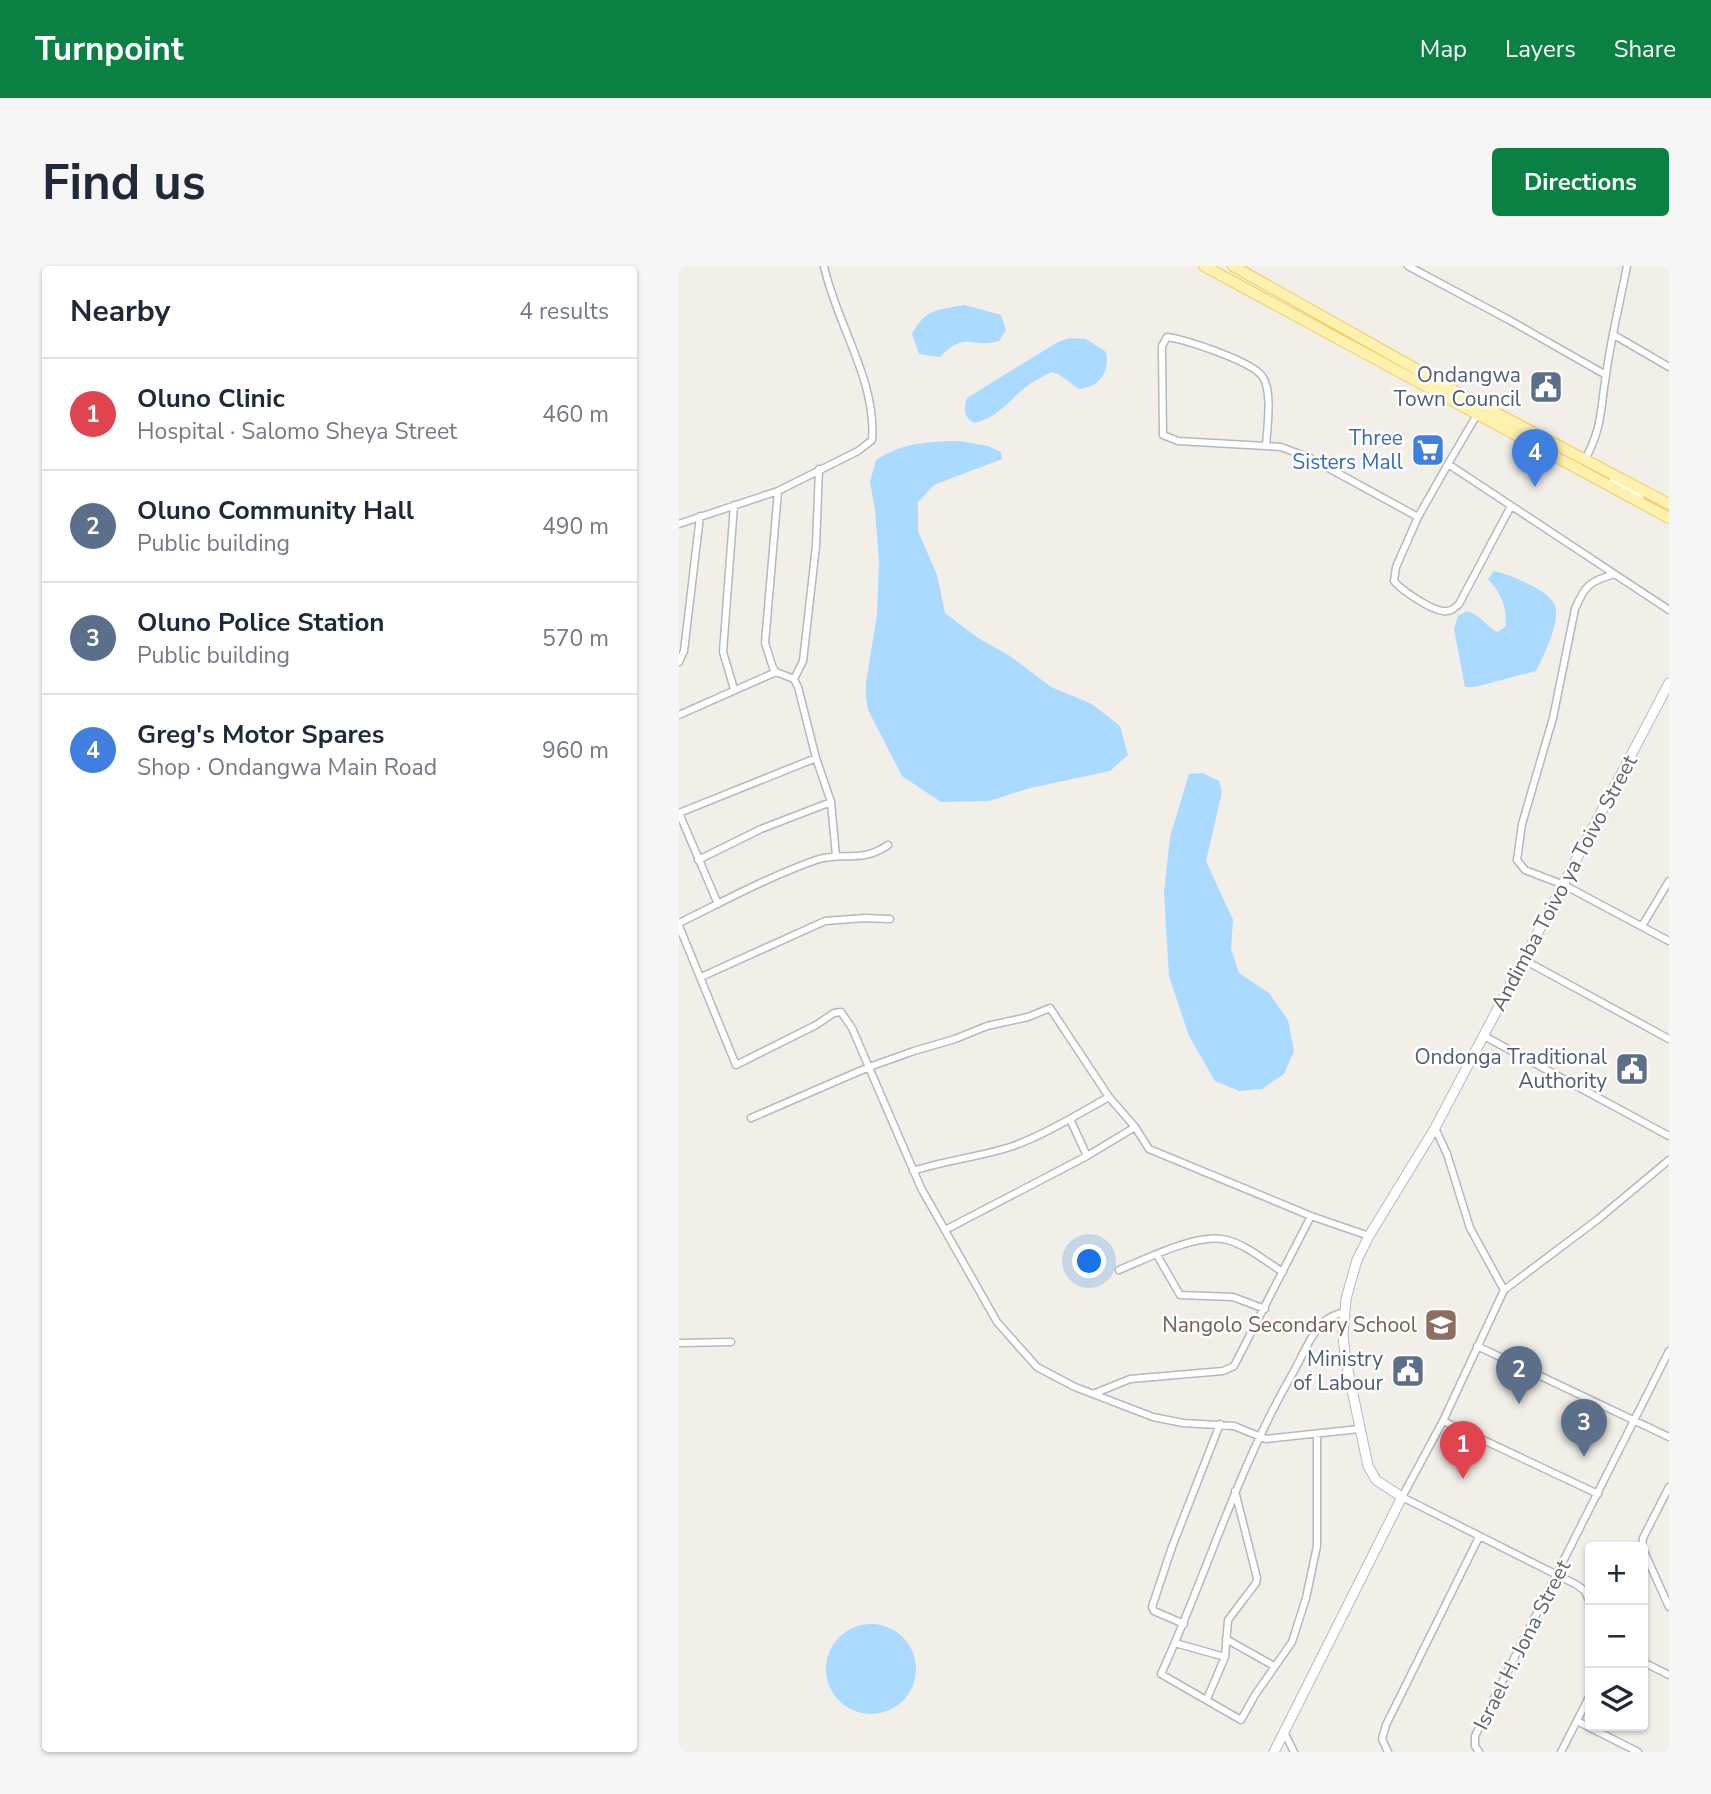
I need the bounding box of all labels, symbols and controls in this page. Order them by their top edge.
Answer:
text: Turnpoint [35,27,184,72]
text: Map [1420,33,1467,65]
text: Layers [1505,33,1576,65]
text: Share [1614,33,1676,65]
button: Directions [1492,148,1669,216]
text: Find us [42,149,206,216]
text: Nearby [70,291,170,332]
text: 4 results [519,296,609,327]
place label: Ondangwa Town Council [1394,361,1522,413]
public building icon: Ondangwa Town Council [1527,368,1565,406]
text: Oluno Clinic [137,381,285,416]
text: 1 [86,399,100,430]
text: 460 m [542,399,609,430]
text: Hospital · Salomo Sheya Street [137,416,457,447]
place label: Three Sisters Mall [1292,424,1404,476]
pin: 4 [1512,429,1558,487]
supermarket icon: Three Sisters Mall [1409,431,1447,469]
text: Oluno Community Hall [137,493,414,528]
text: 2 [86,511,100,542]
text: 490 m [542,511,609,542]
text: Public building [137,528,290,559]
text: Oluno Police Station [137,605,385,640]
text: 3 [86,623,100,654]
text: 570 m [542,623,609,654]
text: Public building [137,640,290,671]
text: Greg's Motor Spares [137,717,384,752]
text: 4 [86,735,100,766]
text: 960 m [542,735,609,766]
street label: Andimba Toivo ya Toivo Street [1484,750,1644,1016]
text: Shop · Ondangwa Main Road [137,752,437,783]
place label: Ondonga Traditional Authority [1414,1043,1608,1095]
public building icon: Ondonga Traditional Authority [1613,1050,1651,1088]
your location [1072,1244,1106,1278]
school or university icon: Nangolo Secondary School [1422,1306,1460,1344]
place label: Nangolo Secondary School [1162,1311,1418,1339]
place label: Ministry of Labour [1293,1345,1383,1397]
pin: 2 [1496,1346,1542,1404]
public building icon: Ministry of Labour [1389,1352,1427,1390]
pin: 3 [1561,1399,1607,1457]
pin: 1 [1440,1421,1486,1479]
map controls [1585,1542,1648,1731]
button: + [1585,1542,1648,1605]
street label: Israel H. Jona Street [1467,1555,1577,1735]
button: − [1585,1605,1648,1668]
button: layers [1585,1668,1648,1731]

